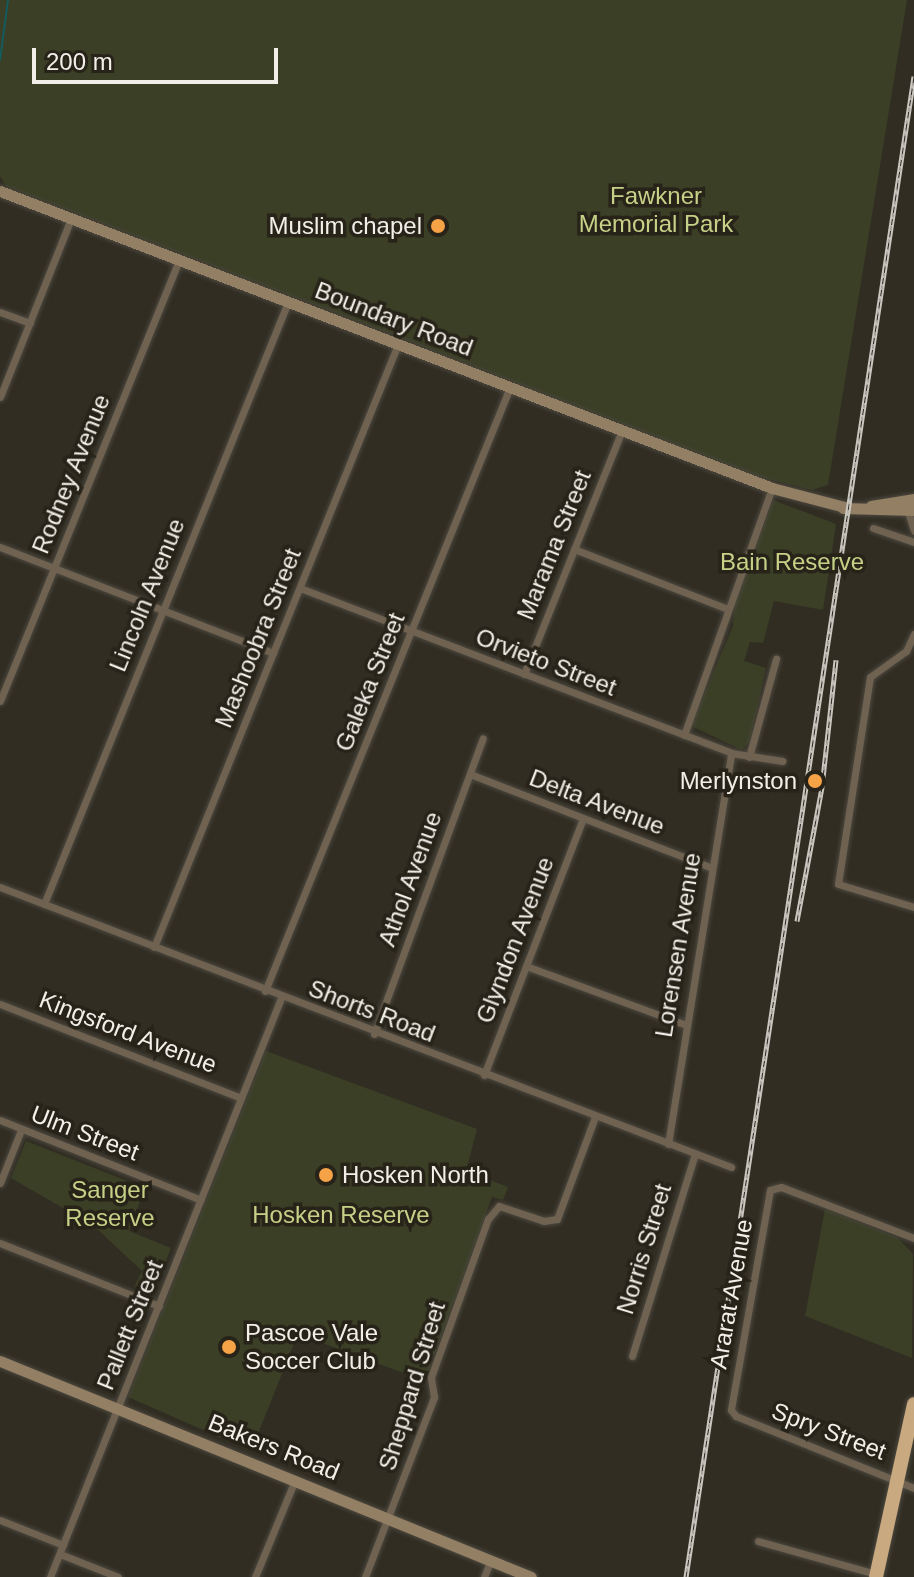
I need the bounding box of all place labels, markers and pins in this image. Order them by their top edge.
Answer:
place label: Muslim chapel [269,212,422,240]
marker: Muslim chapel [429,217,447,235]
place label: Merlynston [680,767,797,795]
marker: Merlynston [804,770,826,792]
place label: Hosken North [342,1161,489,1189]
marker: Hosken North [317,1166,335,1184]
place label: Pascoe Vale Soccer Club [245,1319,378,1375]
marker: Pascoe Vale Soccer Club [220,1338,238,1356]

